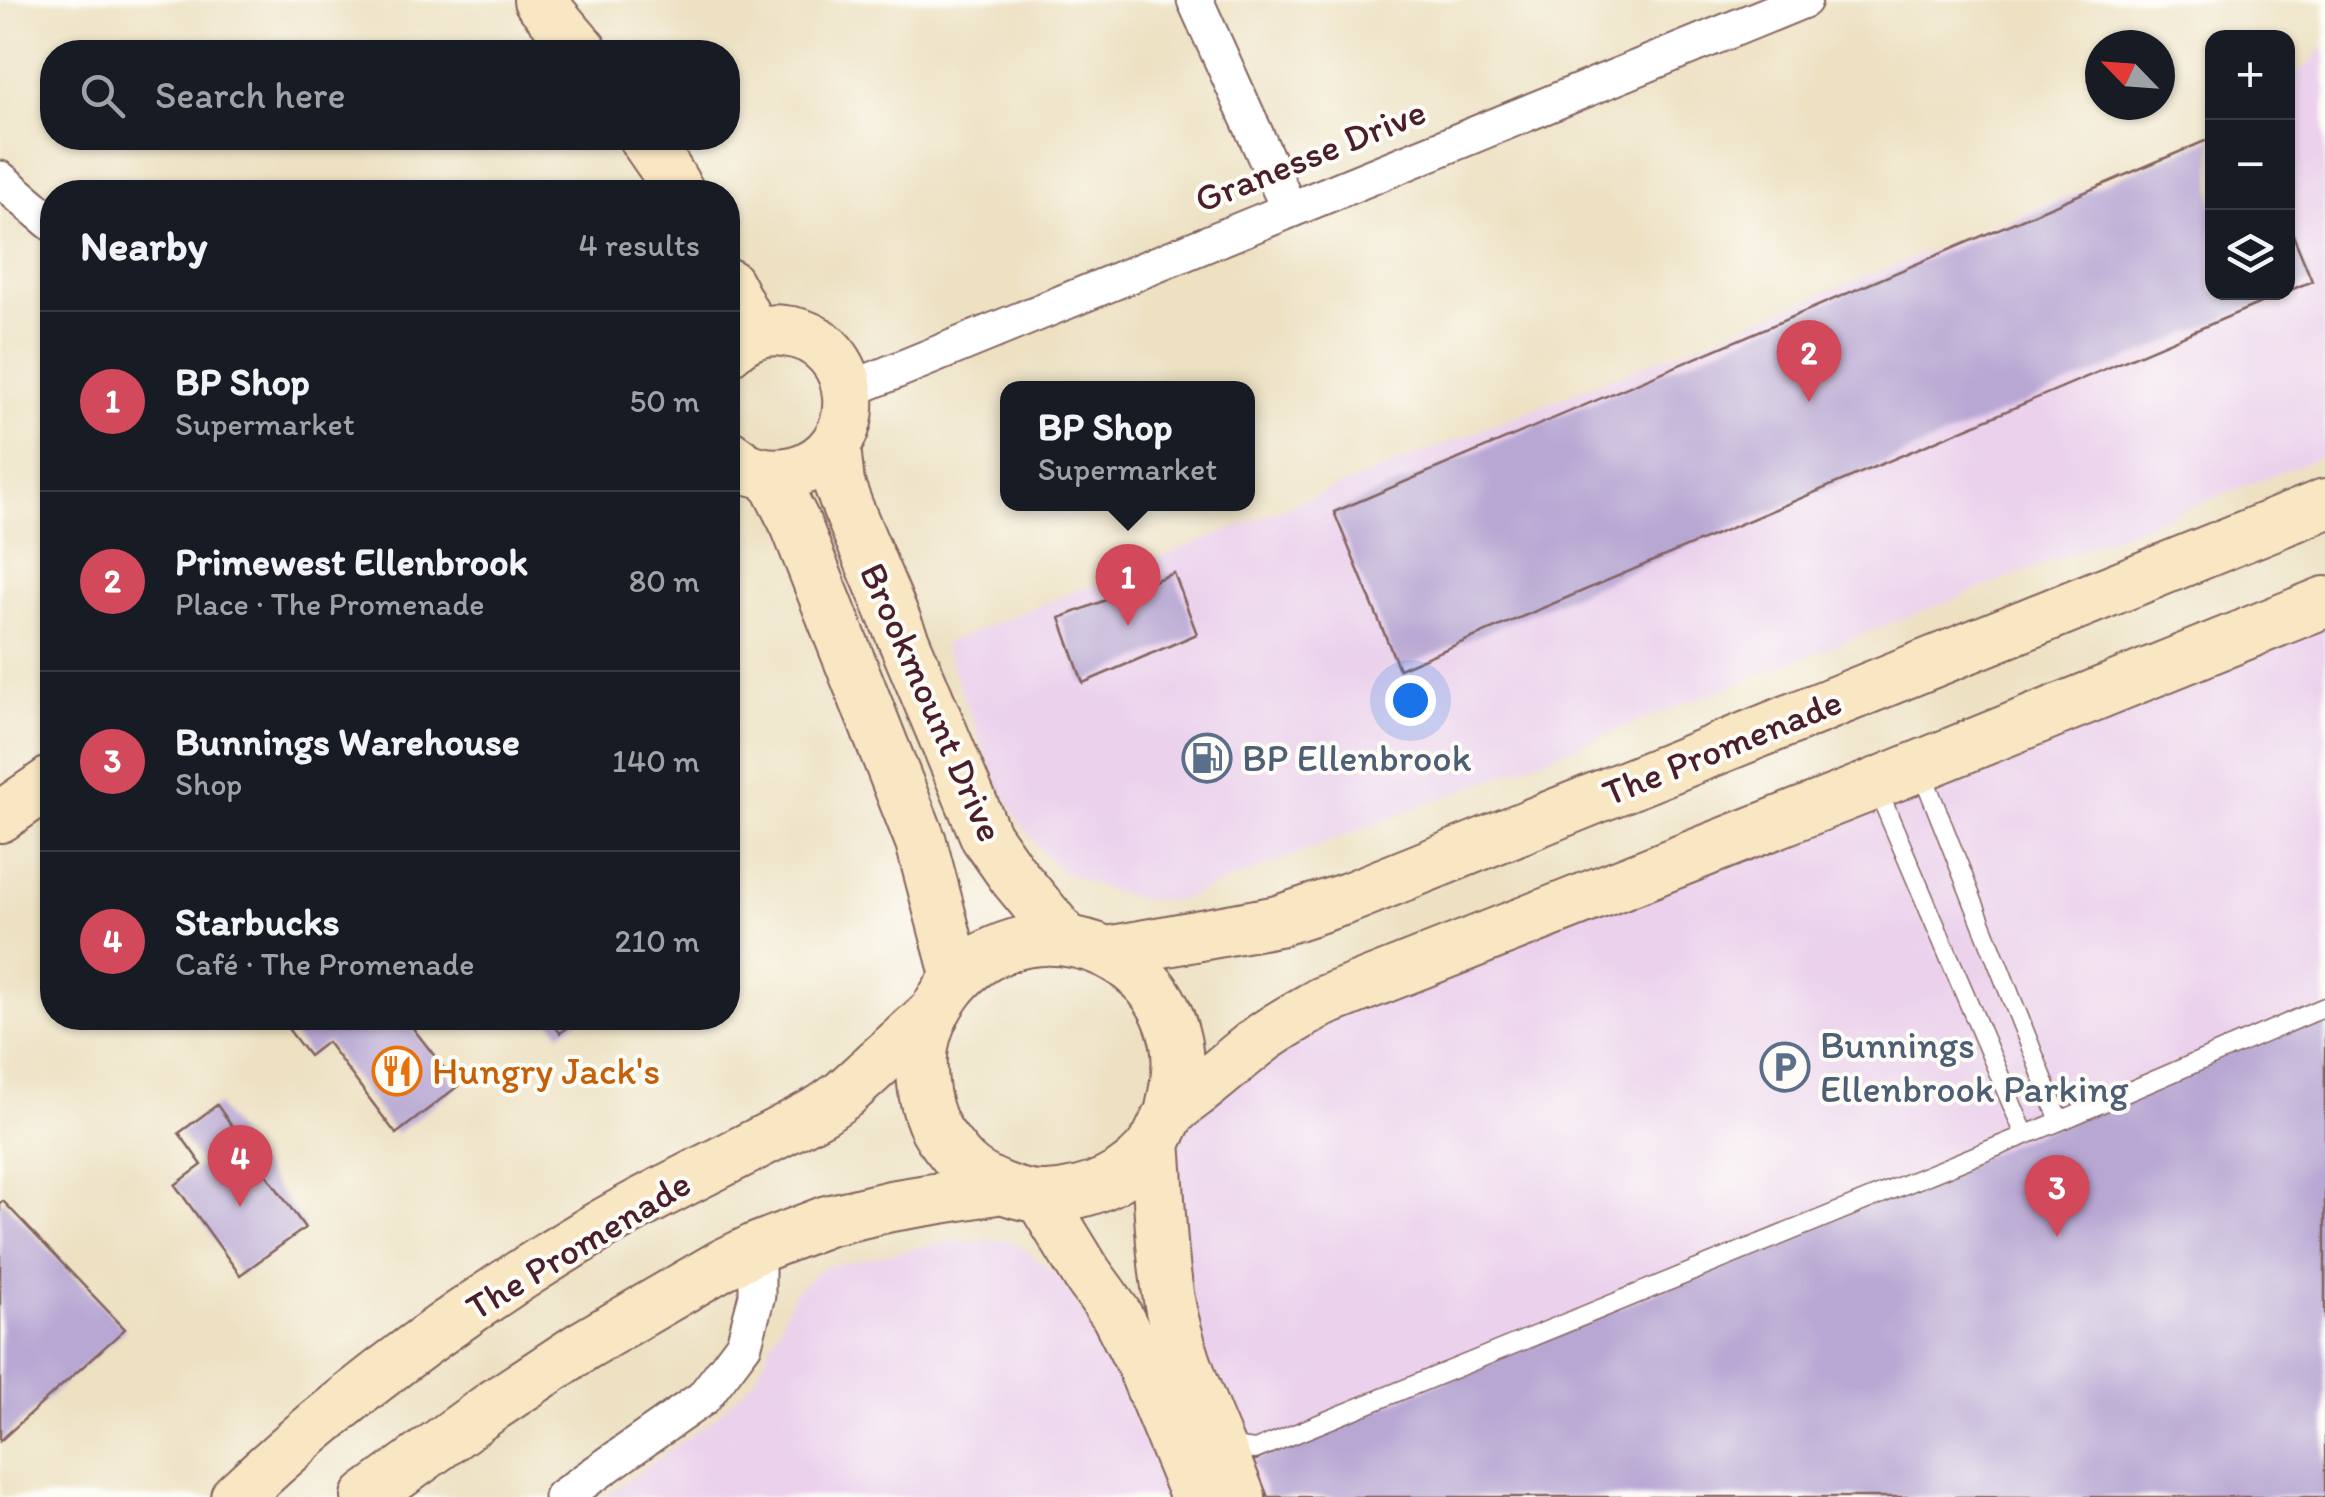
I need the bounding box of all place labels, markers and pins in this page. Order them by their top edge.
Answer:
pin: 2 [1776,320,1842,402]
pin: 1 [1096,544,1160,626]
fuel station icon: BP Ellenbrook [1181,732,1233,784]
place label: BP Ellenbrook [1242,735,1472,781]
place label: Bunnings Ellenbrook Parking [1820,1022,2129,1112]
parking icon: Bunnings Ellenbrook Parking [1759,1041,1811,1093]
restaurant icon: Hungry Jack's [371,1045,423,1097]
place label: Hungry Jack's [432,1048,660,1094]
pin: 4 [208,1124,272,1207]
pin: 3 [2024,1154,2090,1237]

